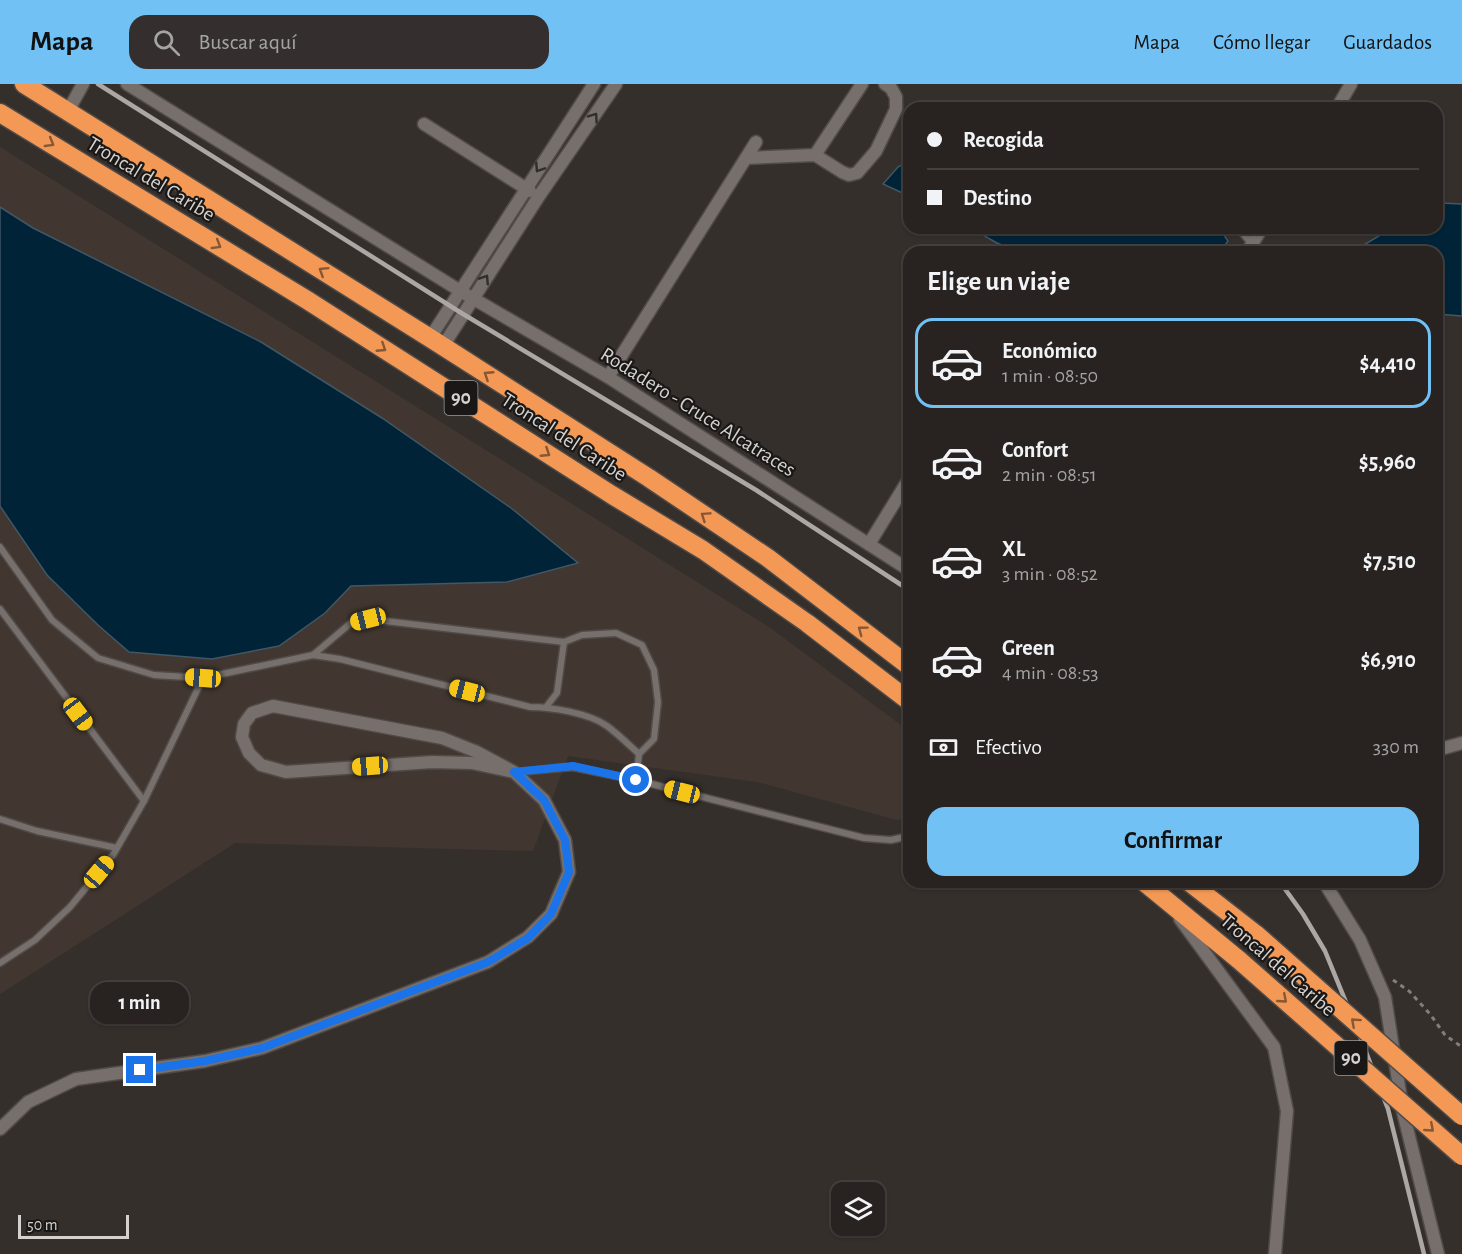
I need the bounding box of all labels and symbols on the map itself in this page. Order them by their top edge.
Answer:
one-way arrow [587,113,598,124]
street label: Troncal del Caribe [84,133,218,225]
one-way arrow [44,136,54,148]
one-way arrow [534,162,546,172]
one-way arrow [211,237,221,249]
one-way arrow [319,267,329,279]
one-way arrow [478,275,489,286]
one-way arrow [376,340,386,352]
street label: Rodadero - Cruce Alcatraces [597,343,799,481]
one-way arrow [484,371,494,383]
road number: 90 [444,381,478,415]
street label: Troncal del Caribe [498,389,630,485]
one-way arrow [540,445,550,457]
one-way arrow [700,512,711,523]
car [348,606,388,632]
one-way arrow [858,627,869,638]
car [184,668,222,688]
car [447,678,487,704]
car [60,694,96,734]
car [351,756,389,776]
route start [622,766,649,793]
car [662,779,702,805]
car [81,852,117,892]
street label: Troncal del Caribe [1216,910,1340,1020]
callout: 1 min [90,983,190,1025]
one-way arrow [1276,992,1287,1003]
one-way arrow [1351,1018,1362,1029]
road number: 90 [1334,1041,1368,1075]
route end [126,1056,153,1083]
one-way arrow [1423,1121,1434,1132]
scale bar [18,1212,129,1240]

